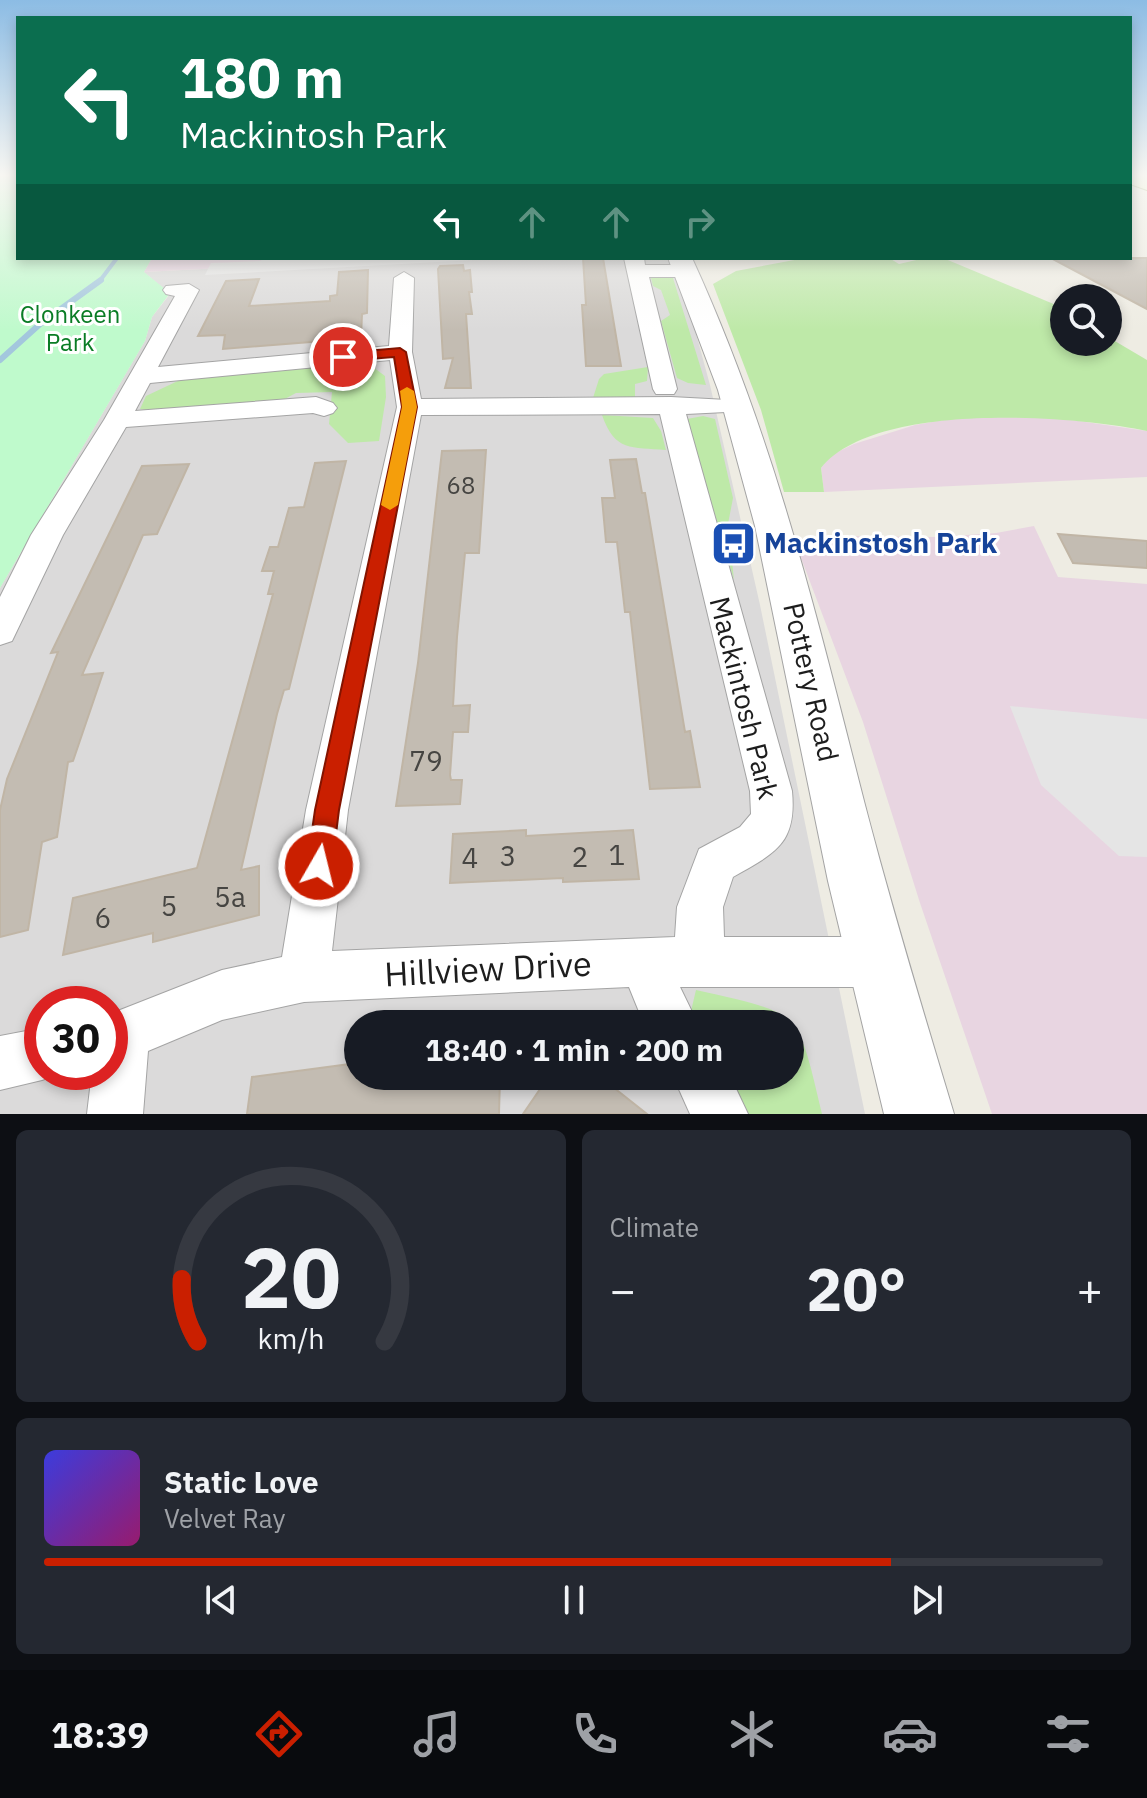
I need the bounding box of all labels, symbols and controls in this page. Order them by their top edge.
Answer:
text: 180 m [180,41,344,113]
icon: left [48,48,152,152]
text: Mackintosh Park [180,111,447,158]
icon: left [426,200,470,244]
icon: ahead [510,200,554,244]
icon: ahead [594,200,638,244]
icon: right [678,200,722,244]
map controls [1050,284,1122,356]
button: search [1050,284,1122,356]
park label: Clonkeen Park [20,298,120,358]
pin [309,323,377,391]
icon: arrive [321,335,365,379]
house number: 68 [447,469,475,501]
bus stop icon: Mackinstosh Park [709,519,757,567]
place label: Mackinstosh Park [764,524,998,561]
street label: Mackintosh Park [701,593,788,803]
street label: Pottery Road [775,599,848,765]
house number: 79 [409,742,443,779]
position arrow [277,824,361,908]
house number: 1 [609,836,625,873]
house number: 3 [500,837,516,874]
house number: 2 [572,838,588,875]
house number: 4 [462,839,478,876]
house number: 5a [214,878,246,915]
house number: 5 [161,887,177,924]
house number: 6 [95,899,111,936]
street label: Hillview Drive [383,941,593,995]
speed limit sign: 30 [24,986,128,1090]
text: 18:40 · 1 min · 200 m [425,1030,723,1069]
text: Climate [610,1210,699,1244]
text: 20 [241,1223,341,1331]
text: 20° [806,1249,906,1328]
text: − [610,1261,636,1318]
text: + [1077,1261,1103,1318]
text: km/h [257,1320,324,1357]
text: Static Love [164,1462,319,1501]
text: Velvet Ray [164,1501,285,1535]
icon: previous [199,1578,243,1622]
icon: pause [552,1578,596,1622]
icon: next [905,1578,949,1622]
icon: directions [251,1706,307,1762]
icon: music [409,1706,465,1762]
icon: phone [567,1706,623,1762]
icon: climate [724,1706,780,1762]
icon: car [882,1706,938,1762]
icon: filters [1040,1706,1096,1762]
text: 18:39 [51,1711,149,1758]

